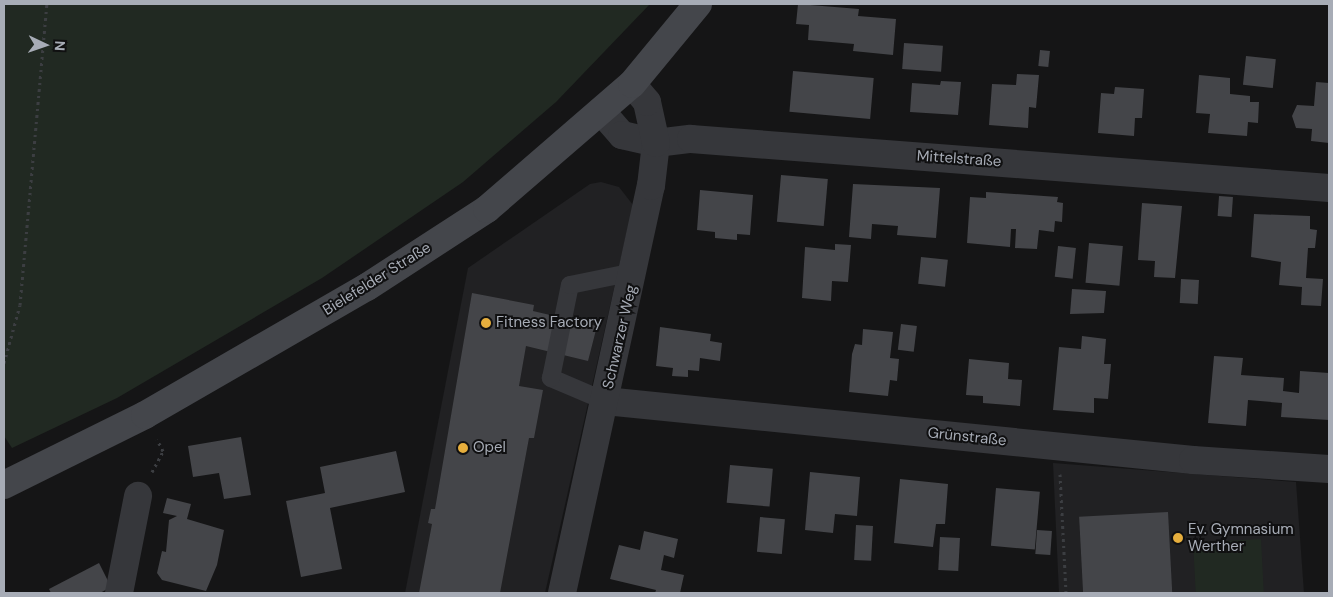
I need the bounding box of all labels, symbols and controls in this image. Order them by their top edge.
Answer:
north arrow [20,20,70,70]
text: N [51,40,69,51]
street label: Mittelstraße [916,147,1002,171]
street label: Bielefelder Straße [320,239,434,319]
street label: Schwarzer Weg [599,283,641,391]
place label: Fitness Factory [496,314,602,332]
marker: Fitness Factory [480,317,492,329]
street label: Grünstraße [927,424,1007,450]
place label: Opel [473,439,506,457]
marker: Opel [457,442,469,454]
place label: Ev. Gymnasium Werther [1188,520,1294,555]
marker: Ev. Gymnasium Werther [1172,532,1184,544]

